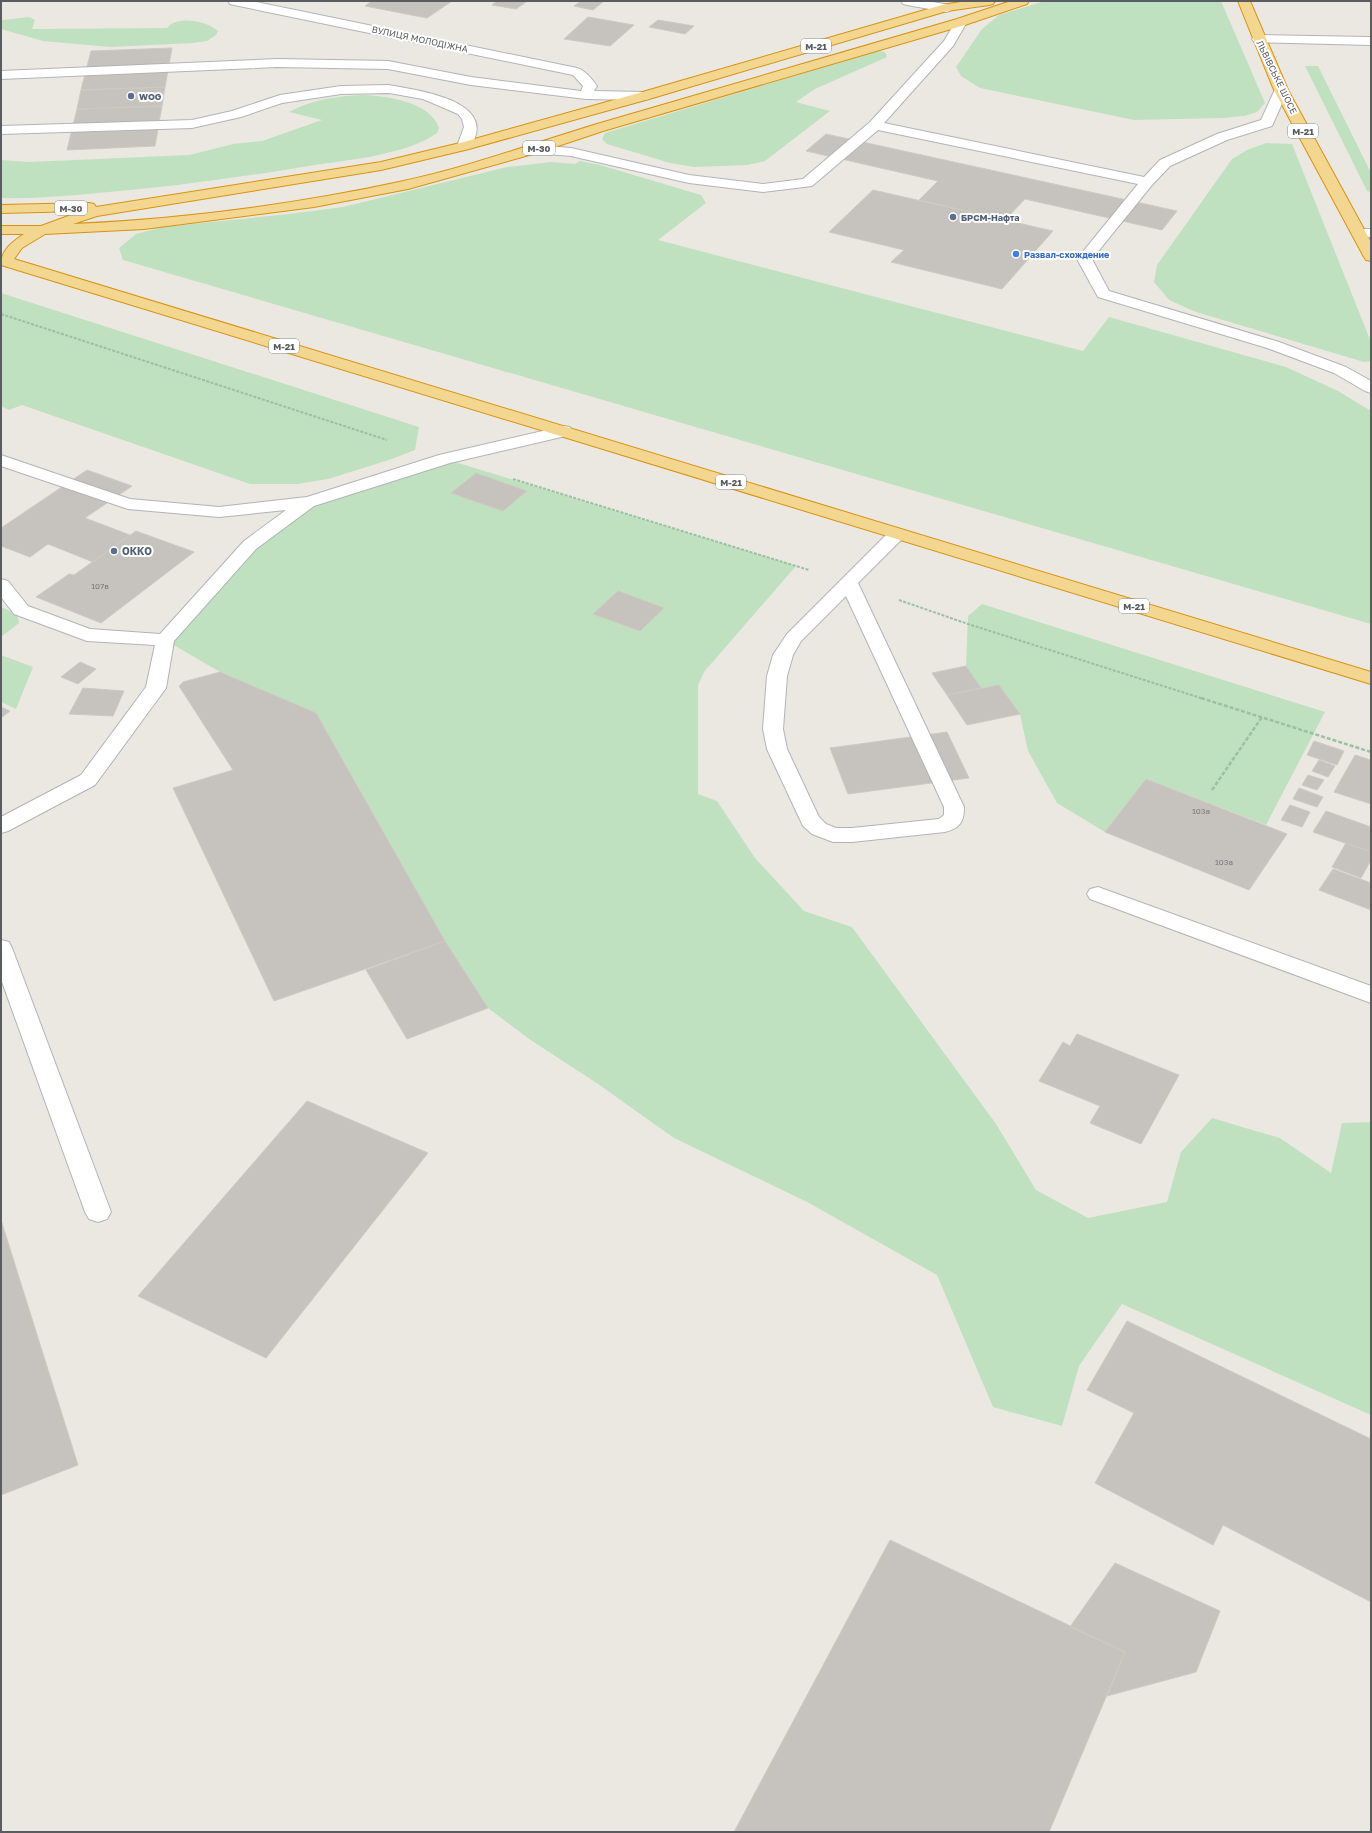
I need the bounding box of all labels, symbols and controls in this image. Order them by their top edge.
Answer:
street label: ВУЛИЦЯ МОЛОДІЖНА [371,23,469,55]
road number: М-21 [801,39,831,53]
street label: ЛЬВІВСЬКЕ ШОСЕ [1254,39,1300,115]
marker: WOG [126,91,136,101]
place label: WOG [139,91,162,102]
road number: М-21 [1288,124,1318,138]
road number: М-30 [523,141,555,155]
road number: М-30 [55,201,87,215]
marker: БРСМ-Нафта [948,212,958,222]
place label: БРСМ-Нафта [961,212,1020,223]
marker: Развал-схождение [1011,249,1021,259]
place label: Развал-схождение [1024,249,1110,260]
road number: М-21 [269,339,299,353]
road number: М-21 [716,475,746,489]
place label: ОККО [122,545,152,557]
marker: ОККО [109,546,119,556]
house number: 107в [91,581,109,591]
road number: М-21 [1119,599,1149,613]
house number: 103а [1192,806,1210,816]
house number: 103а [1215,857,1233,867]

